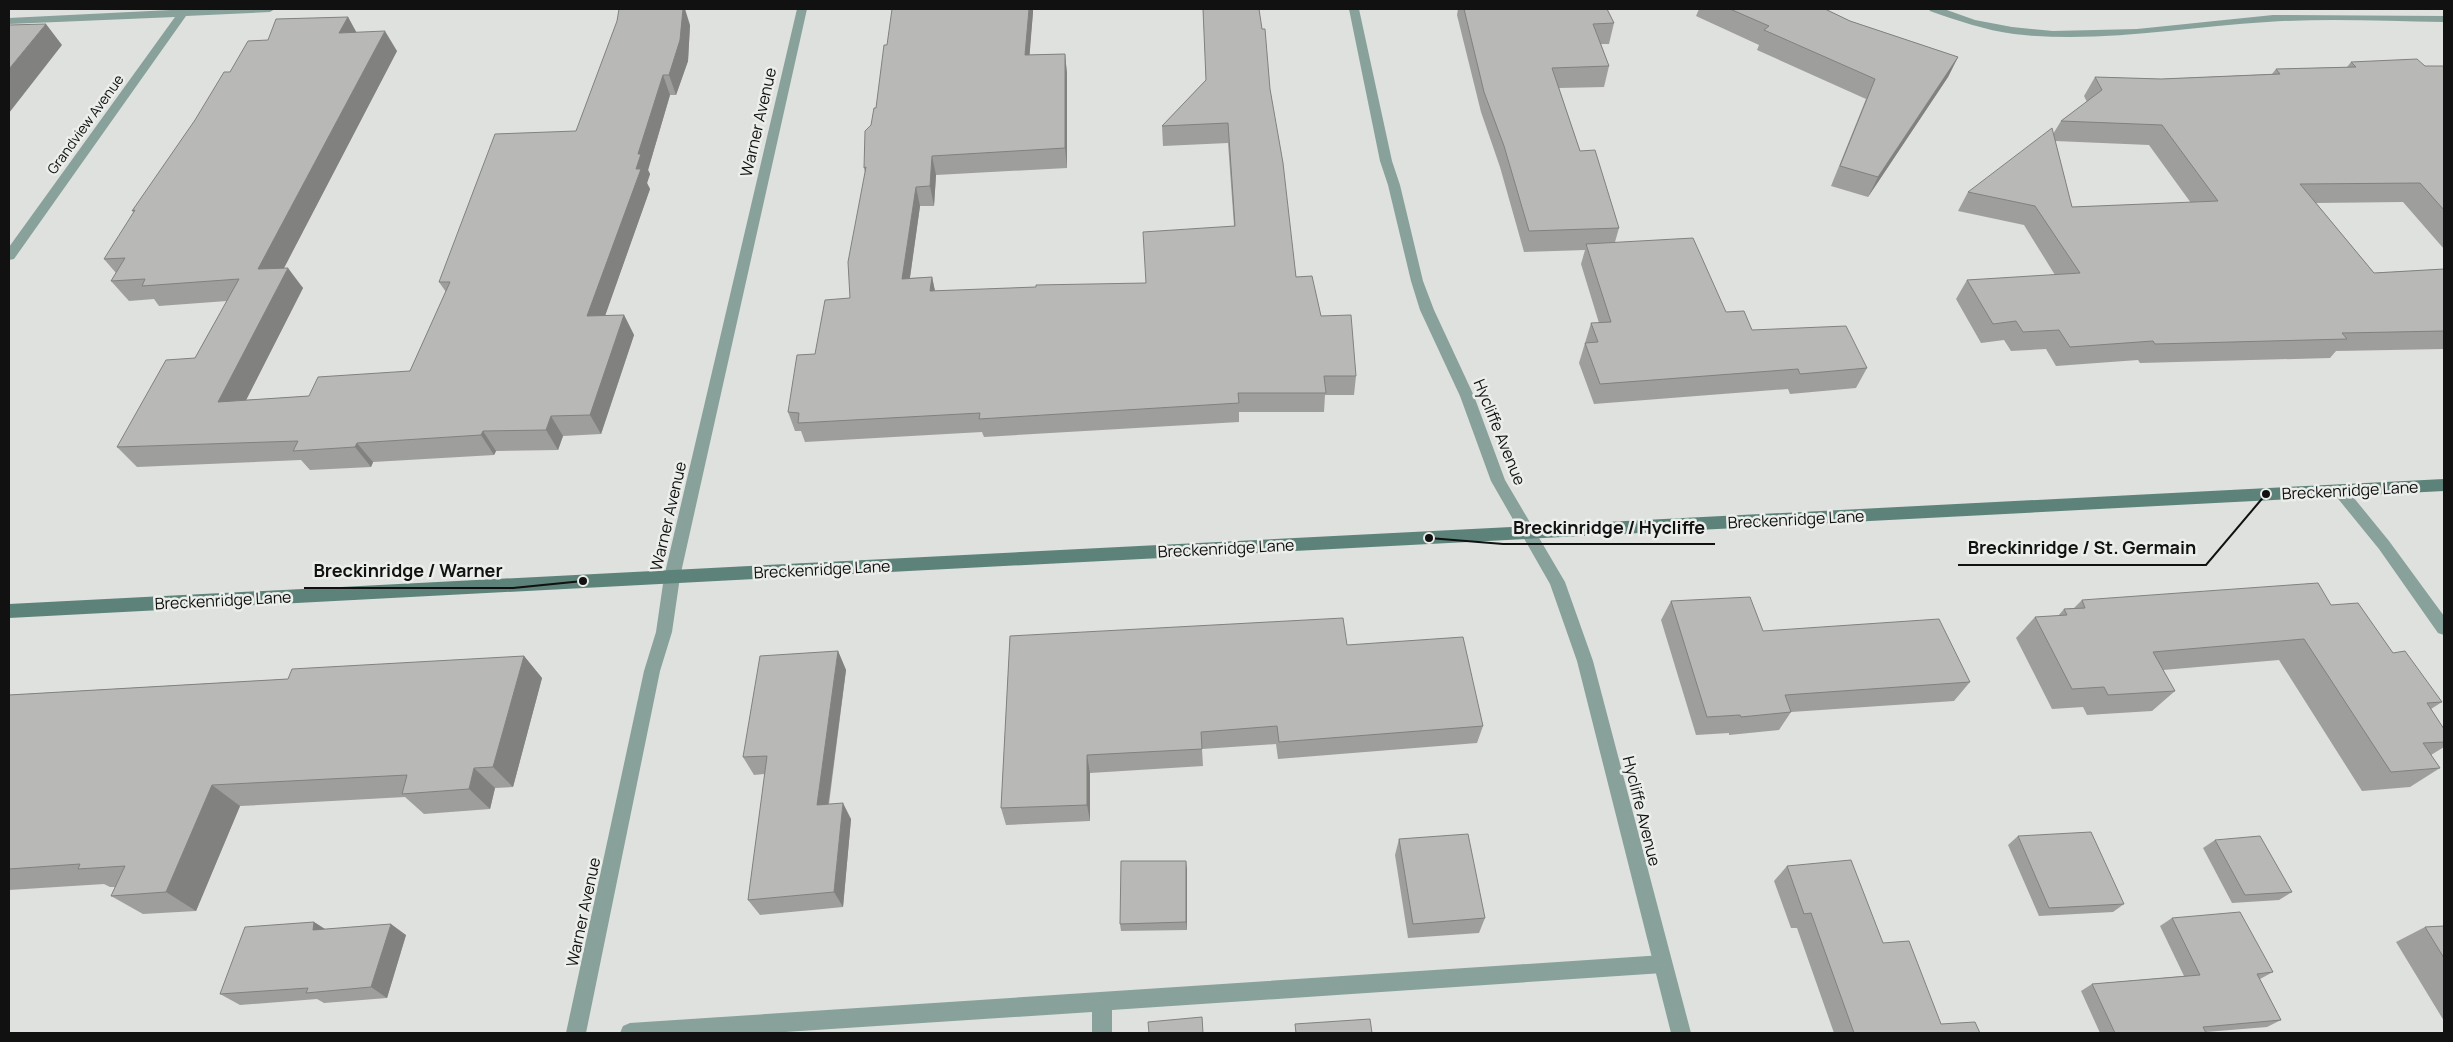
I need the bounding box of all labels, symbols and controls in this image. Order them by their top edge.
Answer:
street label: Warner Avenue [735,65,781,179]
street label: Grandview Avenue [42,70,128,178]
street label: Hycliffe Avenue [1469,376,1531,488]
street label: Warner Avenue [645,459,691,573]
street label: Breckenridge Lane [2281,475,2419,505]
street label: Breckenridge Lane [1727,504,1865,534]
callout: Breckinridge / Hycliffe [1503,511,1715,544]
text: Breckinridge / Hycliffe [1513,515,1705,539]
callout: Breckinridge / St. Germain [1958,532,2206,565]
street label: Breckenridge Lane [1157,533,1295,563]
text: Breckinridge / St. Germain [1968,535,2196,559]
street label: Breckenridge Lane [753,554,891,584]
callout: Breckinridge / Warner [304,555,513,588]
text: Breckinridge / Warner [313,558,503,582]
street label: Breckenridge Lane [154,585,292,615]
street label: Hycliffe Avenue [1618,754,1666,868]
street label: Warner Avenue [561,855,605,969]

